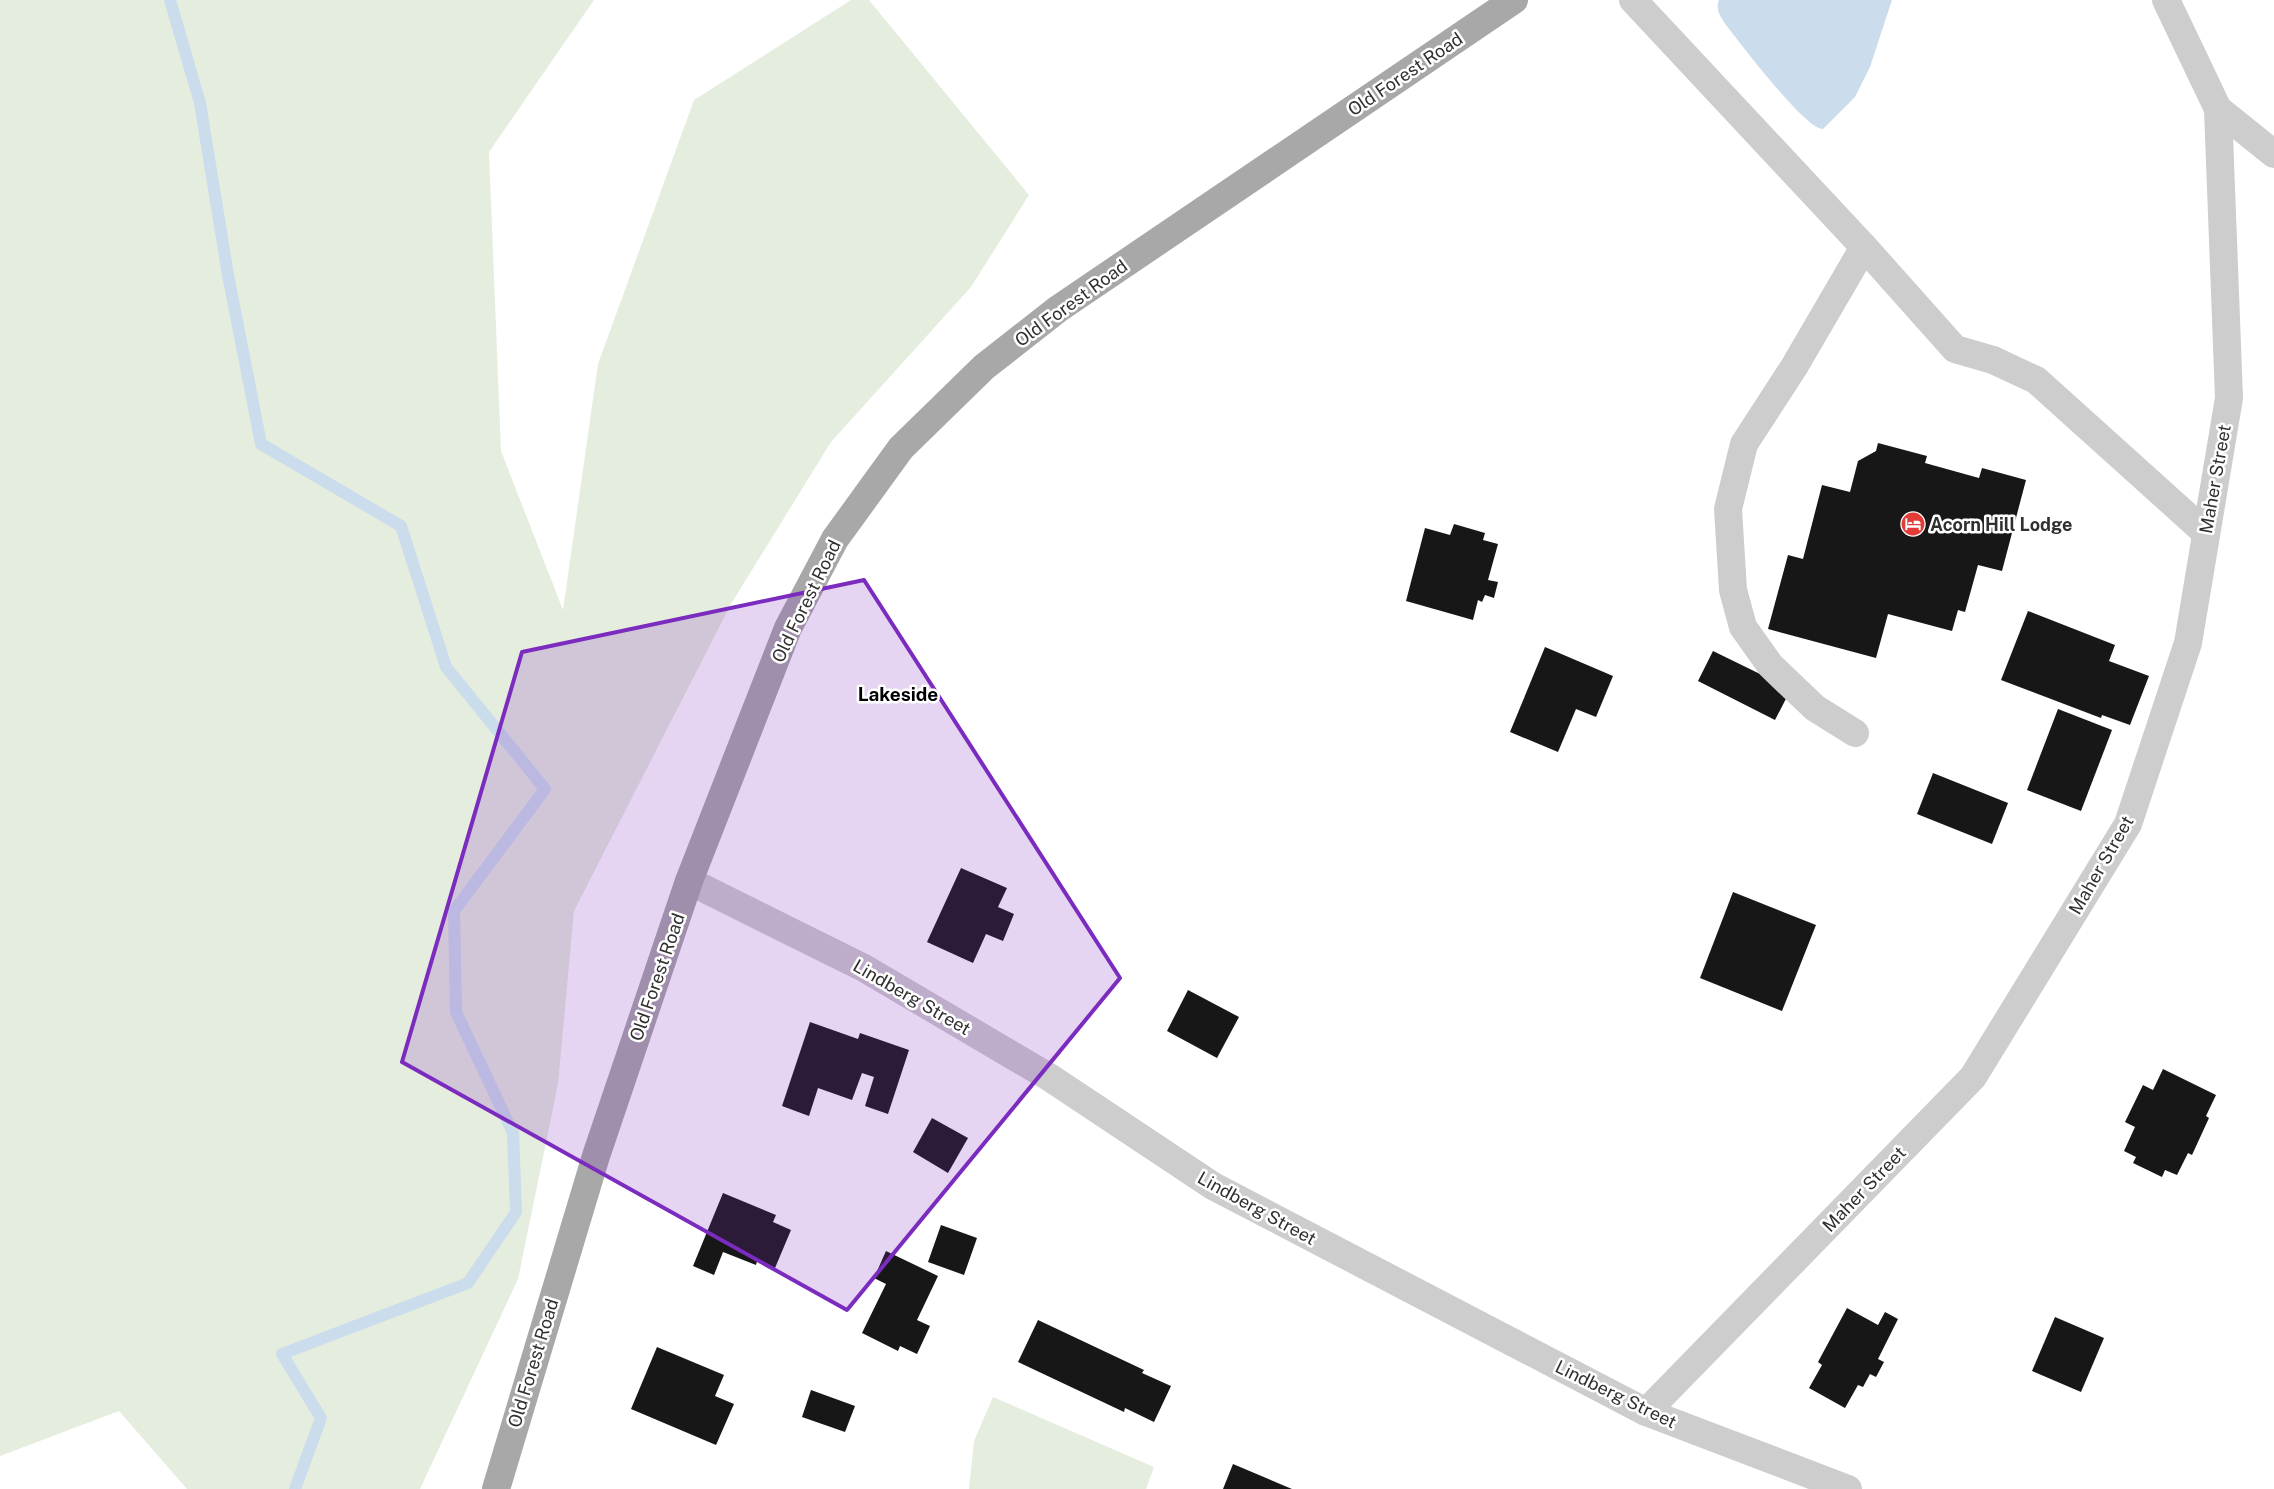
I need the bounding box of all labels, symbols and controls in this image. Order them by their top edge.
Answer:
street label: Old Forest Road [1344,28,1466,120]
street label: Old Forest Road [1011,255,1131,351]
street label: Maher Street [2195,423,2235,535]
hotel icon: Acorn Hill Lodge [1900,511,1926,537]
place label: Acorn Hill Lodge [1930,514,2072,535]
street label: Old Forest Road [767,536,845,666]
district label: Lakeside [858,683,938,705]
street label: Maher Street [2064,812,2138,918]
street label: Old Forest Road [625,910,689,1044]
street label: Lindberg Street [850,955,974,1039]
street label: Maher Street [1818,1142,1910,1236]
street label: Lindberg Street [1194,1167,1320,1249]
street label: Old Forest Road [503,1296,563,1430]
street label: Lindberg Street [1552,1356,1680,1432]

